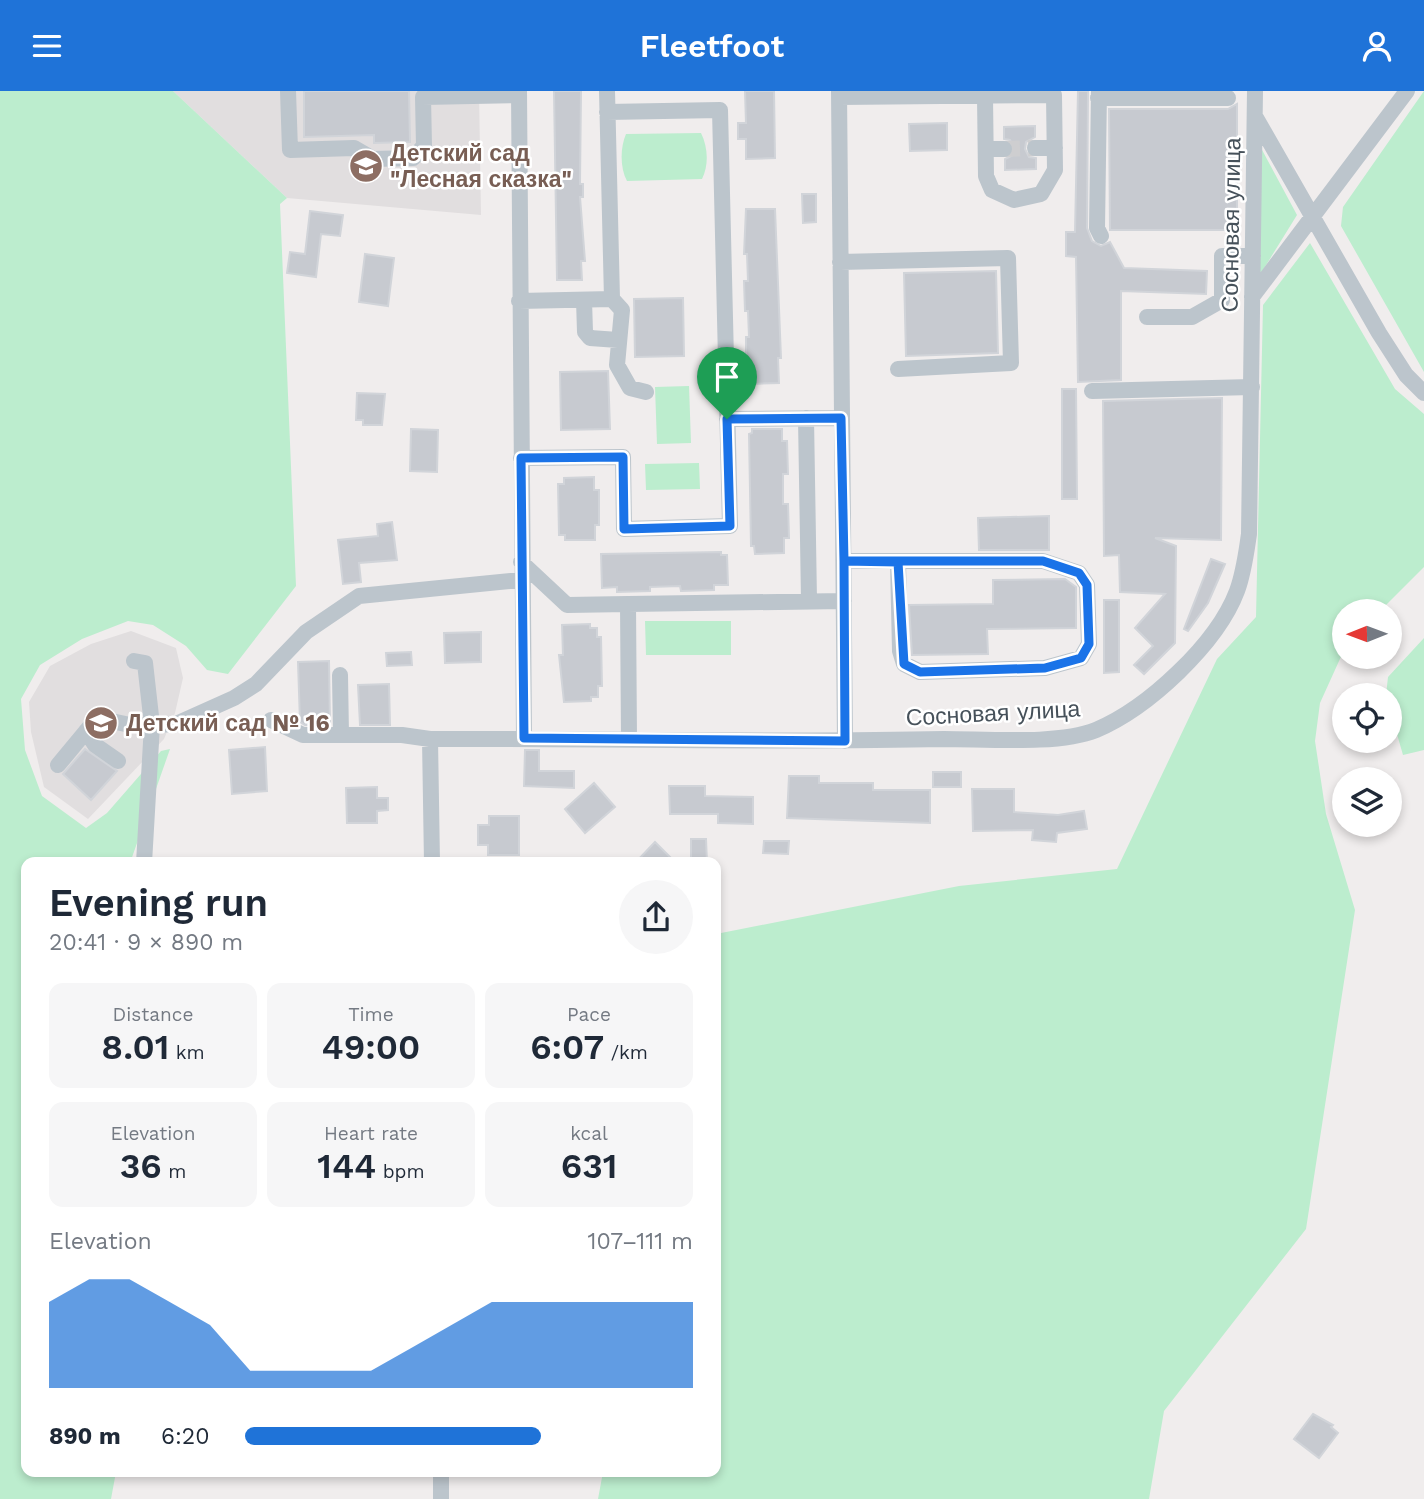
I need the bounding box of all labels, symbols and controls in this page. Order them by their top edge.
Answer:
icon: menu [28,27,66,65]
text: Fleetfoot [640,27,784,65]
icon: person [1358,27,1396,65]
street label: Сосновая улица [1216,137,1247,313]
place label: Детский сад "Лесная сказка" [390,140,572,193]
school or university icon: Детский сад "Лесная сказка" [347,147,385,185]
pin [697,347,757,419]
icon: arrive [708,358,746,396]
north arrow [1332,599,1402,669]
map controls [1332,599,1402,837]
button: locate [1332,683,1402,753]
street label: Сосновая улица [905,695,1081,732]
school or university icon: Детский сад № 16 [82,704,120,742]
place label: Детский сад № 16 [126,710,330,737]
button: layers [1332,767,1402,837]
button: share [619,880,693,954]
text: Evening run [49,881,268,925]
text: 20:41 · 9 × 890 m [49,929,243,956]
text: Distance [113,1003,193,1026]
text: Time [348,1003,394,1026]
text: Pace [567,1003,611,1026]
text: 8.01 [101,1026,169,1068]
text: 49:00 [322,1026,420,1068]
text: 6:07 [530,1026,604,1068]
text: km [169,1041,205,1064]
text: /km [604,1041,648,1064]
text: Elevation [111,1122,195,1145]
text: Heart rate [324,1122,418,1145]
text: kcal [570,1122,608,1145]
text: 36 [120,1145,162,1187]
text: 144 [317,1145,376,1187]
text: 631 [561,1145,617,1187]
text: m [162,1160,186,1183]
text: bpm [376,1160,425,1183]
text: Elevation [49,1228,152,1255]
text: 107–111 m [587,1228,693,1255]
text: 890 m [49,1423,121,1450]
text: 6:20 [161,1423,210,1450]

